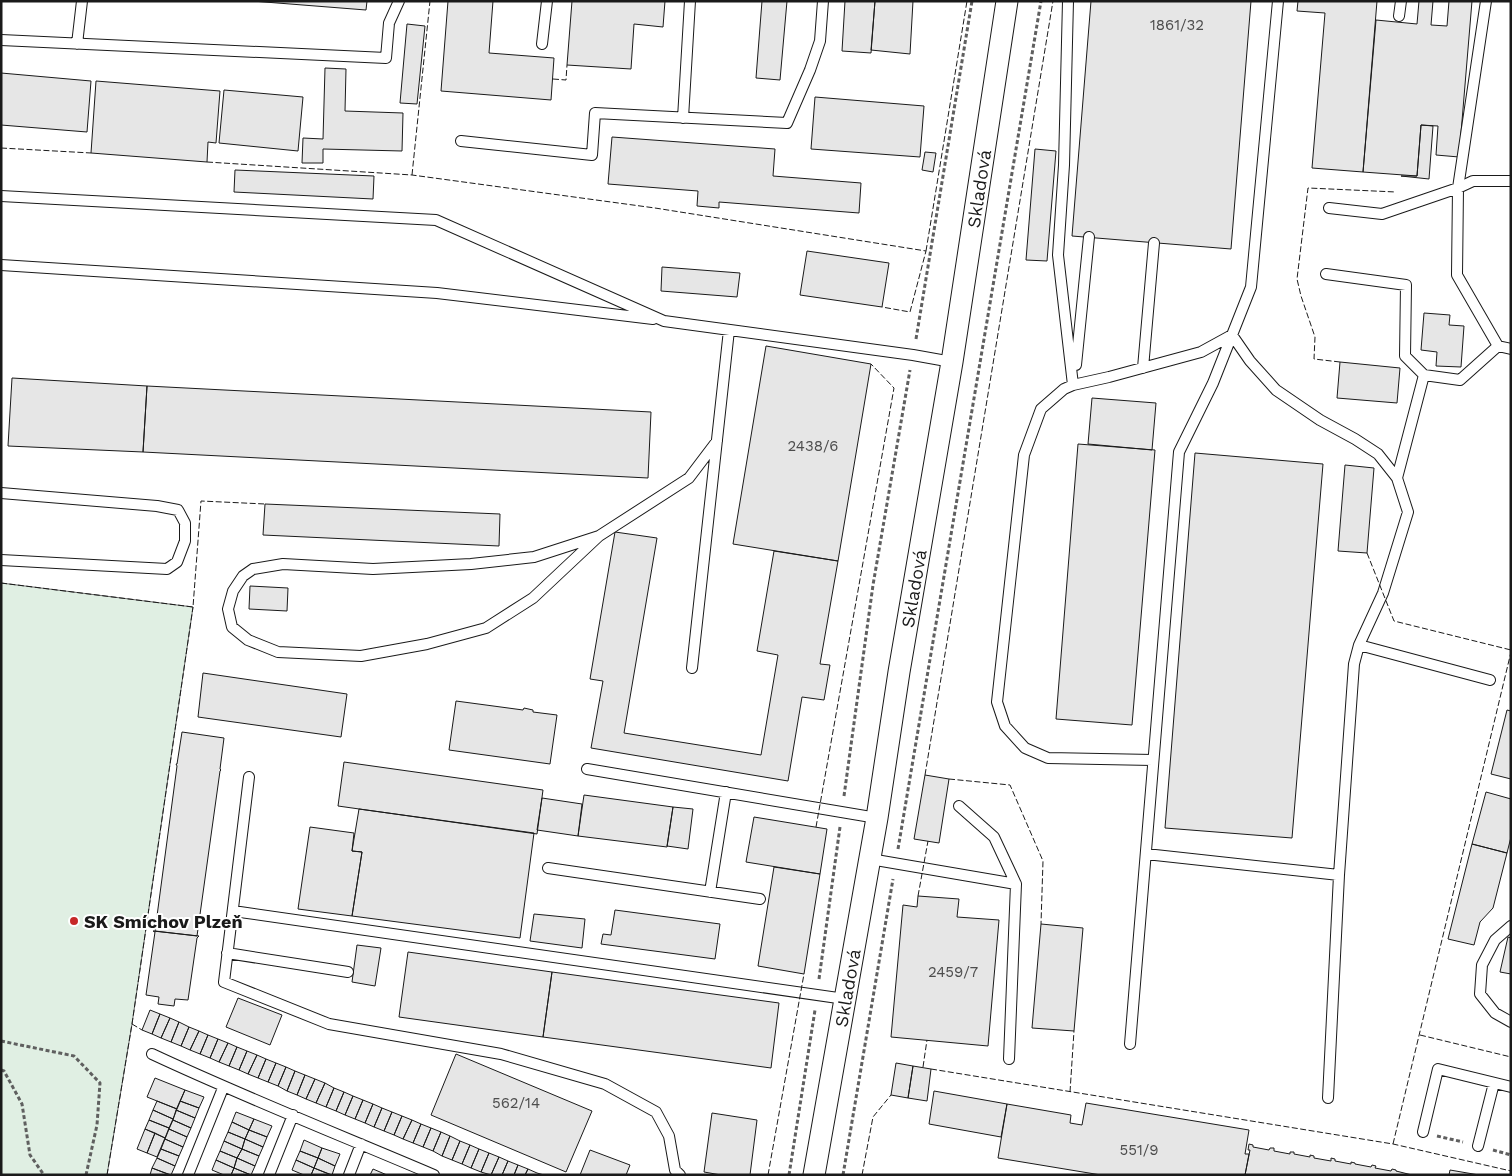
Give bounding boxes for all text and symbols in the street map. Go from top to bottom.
house number: 1861/32 [1150,16,1204,34]
street label: Skladová [962,148,995,229]
house number: 2438/6 [788,437,838,455]
street label: Skladová [896,548,930,629]
place label: SK Smíchov Plzeň [84,911,243,932]
marker: SK Smíchov Plzeň [68,915,80,927]
street label: Skladová [830,947,864,1029]
house number: 2459/7 [928,963,978,981]
house number: 562/14 [492,1094,540,1112]
house number: 551/9 [1119,1141,1159,1159]

